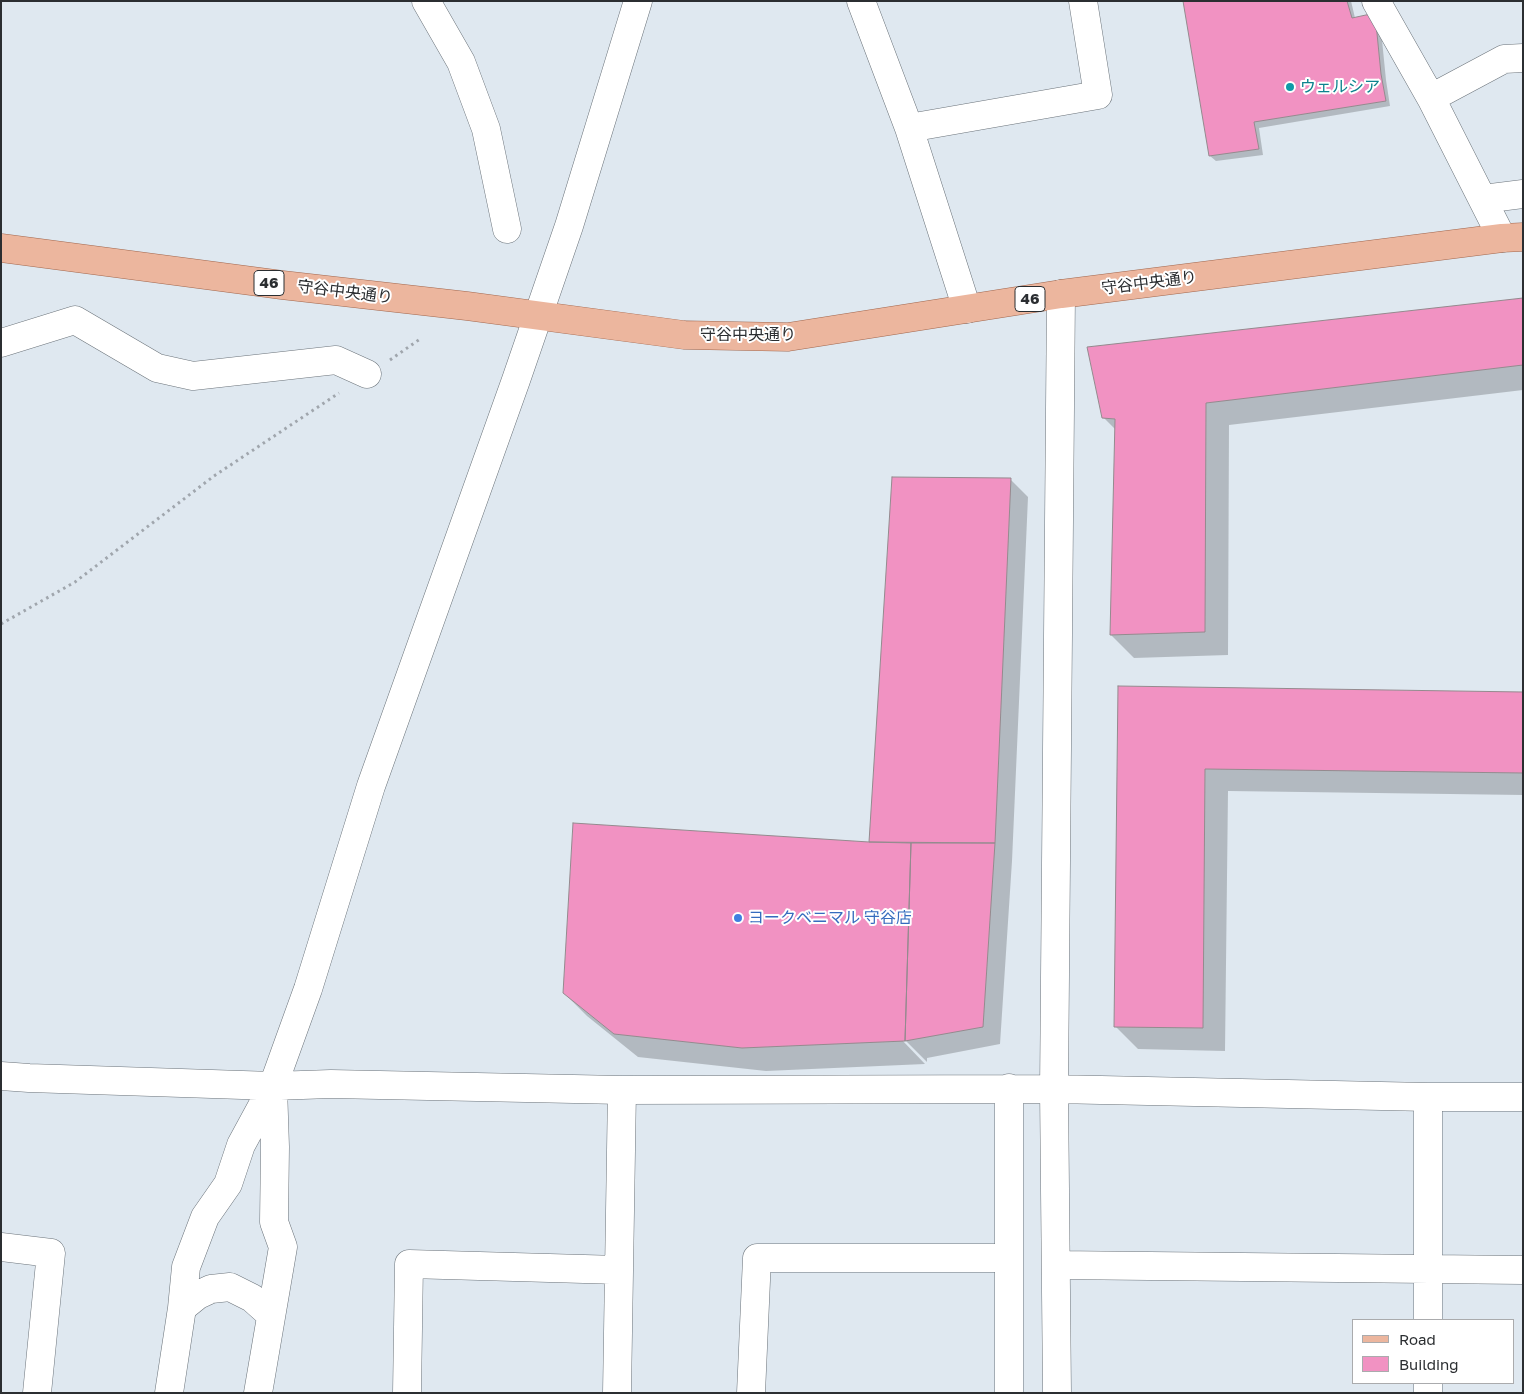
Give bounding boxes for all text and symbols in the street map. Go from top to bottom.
place label: ウェルシア [1300,77,1380,97]
marker: ウェルシア [1284,81,1296,93]
street label: 守谷中央通り [1100,268,1198,298]
road number: 46 [254,270,284,296]
street label: 守谷中央通り [296,277,394,307]
road number: 46 [1015,286,1045,312]
street label: 守谷中央通り [700,325,796,345]
place label: ヨークベニマル 守谷店 [748,908,912,928]
marker: ヨークベニマル 守谷店 [732,912,744,924]
legend [1352,1319,1514,1384]
text: Road [1399,1330,1436,1348]
text: Building [1399,1355,1459,1373]

